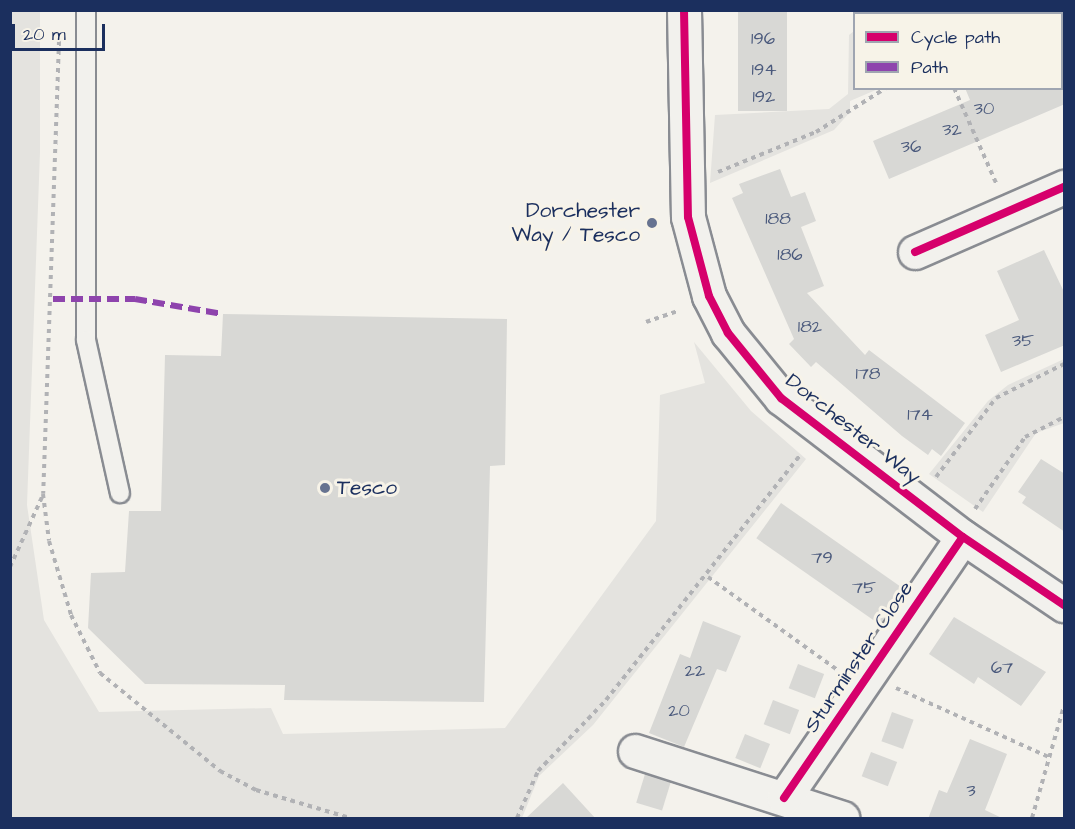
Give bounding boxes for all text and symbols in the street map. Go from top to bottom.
scale bar [15,12,108,50]
legend [853,12,1063,90]
text: 20 m [23,22,66,47]
text: Cycle path [911,25,1000,50]
house number: 196 [751,28,775,50]
text: Path [911,55,948,80]
house number: 194 [752,59,776,81]
house number: 192 [753,86,775,108]
house number: 30 [974,98,994,120]
house number: 32 [942,119,962,141]
house number: 36 [901,136,921,158]
place label: Dorchester Way / Tesco [512,198,640,248]
house number: 188 [765,208,791,230]
marker: Dorchester Way / Tesco [645,216,659,230]
house number: 186 [777,244,803,266]
house number: 182 [798,316,822,338]
house number: 35 [1012,330,1034,352]
house number: 178 [855,363,881,385]
street label: Dorchester Way [780,368,926,490]
house number: 174 [907,404,933,426]
place label: Tesco [337,475,397,501]
marker: Tesco [318,481,332,495]
house number: 79 [811,547,833,569]
street label: Sturminster Close [799,577,919,737]
house number: 75 [852,577,876,599]
house number: 67 [991,657,1013,679]
house number: 22 [685,660,705,682]
house number: 20 [668,700,690,722]
house number: 3 [966,780,976,802]

